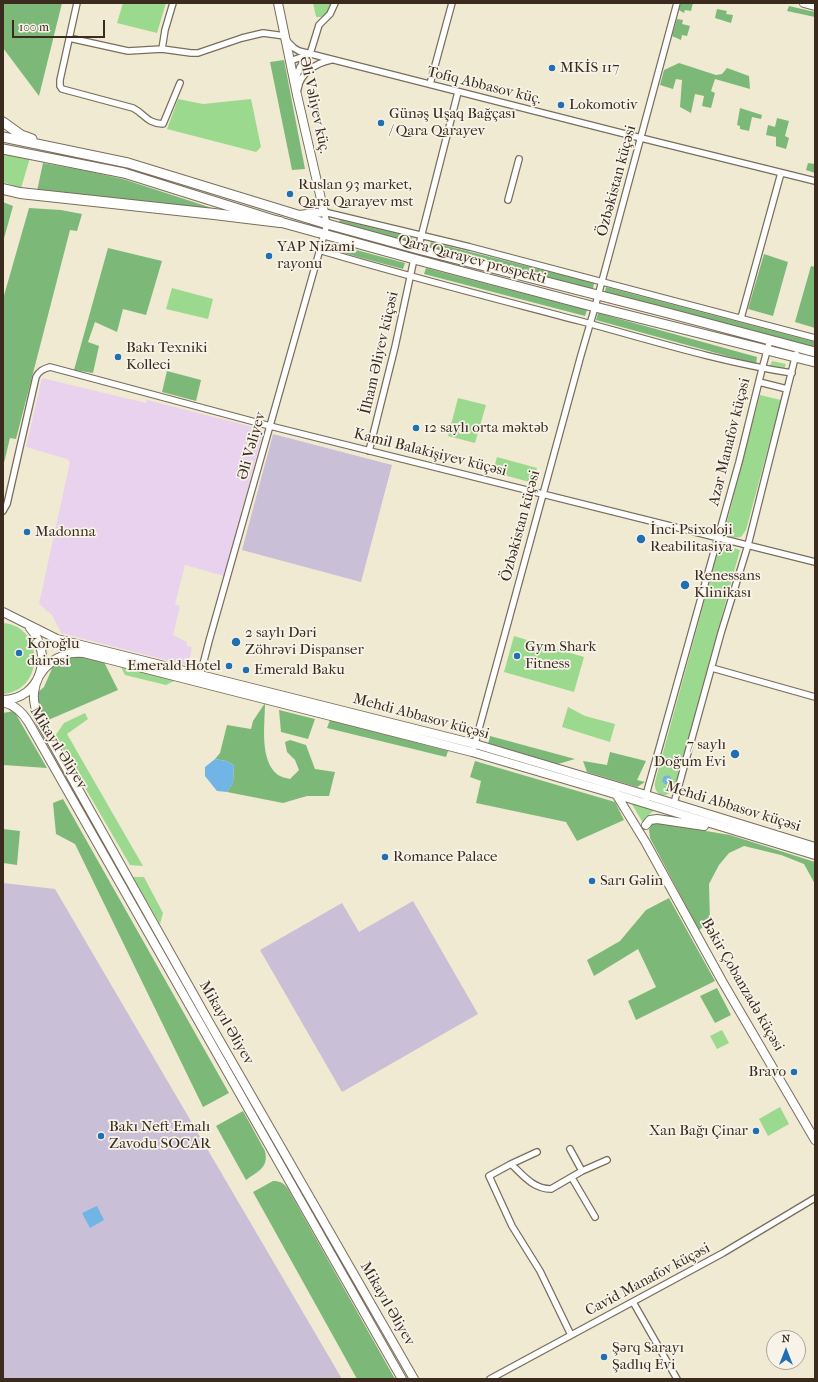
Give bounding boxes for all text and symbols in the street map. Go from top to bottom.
scale bar [14,12,107,38]
text: 100 m [19,20,49,34]
street label: Əli Vəliyev küç. [295,55,333,155]
place label: MKİS 117 [560,59,619,77]
street label: Tofiq Abbasov küç. [425,63,543,109]
marker: MKİS 117 [547,63,557,73]
place label: Lokomotiv [569,96,638,114]
marker: Lokomotiv [556,100,566,110]
place label: Günəş Uşaq Bağçası / Qara Qarayev [389,105,516,140]
marker: Günəş Uşaq Bağçası / Qara Qarayev [376,118,386,128]
street label: Özbəkistan küçəsi [594,123,640,239]
place label: Ruslan 93 market, Qara Qarayev mst [298,176,414,211]
marker: Ruslan 93 market, Qara Qarayev mst [285,189,295,199]
street label: Qara Qarayev prospekti [396,232,548,288]
place label: YAP Nizami rayonu [277,238,355,273]
marker: YAP Nizami rayonu [264,251,274,261]
street label: İlham Əliyev küçəsi [357,290,403,416]
place label: Bakı Texniki Kolleci [126,339,207,374]
marker: Bakı Texniki Kolleci [113,352,123,362]
street label: Azər Manafov küçəsi [705,376,755,508]
street label: Əli Vəliyev [234,410,270,482]
place label: 12 saylı orta məktəb [424,419,548,437]
marker: 12 saylı orta məktəb [411,423,421,433]
street label: Kamil Balakişiyev küçəsi [352,425,508,481]
street label: Özbəkistan küçəsi [498,468,544,584]
place label: İnci Psixoloji Reabilitasiya [650,521,733,556]
place label: Madonna [35,523,96,541]
marker: Madonna [22,527,32,537]
marker: İnci Psixoloji Reabilitasiya [635,533,647,545]
place label: Renessans Klinikası [694,567,760,602]
marker: Renessans Klinikası [679,579,691,591]
place label: 2 saylı Dəri Zöhrəvi Dispanser [245,624,364,659]
place label: Koroğlu dairəsi [27,635,80,670]
marker: 2 saylı Dəri Zöhrəvi Dispanser [230,636,242,648]
place label: Gym Shark Fitness [525,638,596,673]
marker: Koroğlu dairəsi [14,648,24,658]
marker: Gym Shark Fitness [512,651,522,661]
place label: Emerald Hotel [127,657,221,675]
marker: Emerald Hotel [224,661,234,671]
place label: Emerald Baku [254,661,345,679]
marker: Emerald Baku [241,665,251,675]
street label: Mehdi Abbasov küçəsi [351,690,491,744]
street label: Mikayıl Əliyev [25,703,91,793]
place label: 7 saylı Doğum Evi [654,736,726,771]
marker: 7 saylı Doğum Evi [729,748,741,760]
street label: Mehdi Abbasov küçəsi [663,778,803,836]
place label: Romance Palace [393,848,497,866]
marker: Romance Palace [380,852,390,862]
place label: Sarı Gəlin [600,872,663,890]
marker: Sarı Gəlin [587,876,597,886]
street label: Bəkir Çobanzadə küçəsi [697,915,787,1055]
street label: Mikayıl Əliyev [195,978,257,1068]
place label: Bravo [748,1063,786,1081]
marker: Bravo [789,1067,799,1077]
place label: Bakı Neft Emalı Zavodu SOCAR [109,1118,211,1153]
place label: Xan Bağı Çinar [649,1122,748,1140]
marker: Xan Bağı Çinar [751,1126,761,1136]
marker: Bakı Neft Emalı Zavodu SOCAR [96,1131,106,1141]
street label: Cavid Manafov küçəsi [583,1240,713,1320]
street label: Mikayıl Əliyev [356,1259,418,1349]
north arrow [766,1330,806,1370]
text: N [782,1332,790,1345]
place label: Şərq Sarayı Şadlıq Evi [612,1339,684,1374]
marker: Şərq Sarayı Şadlıq Evi [599,1352,609,1362]

